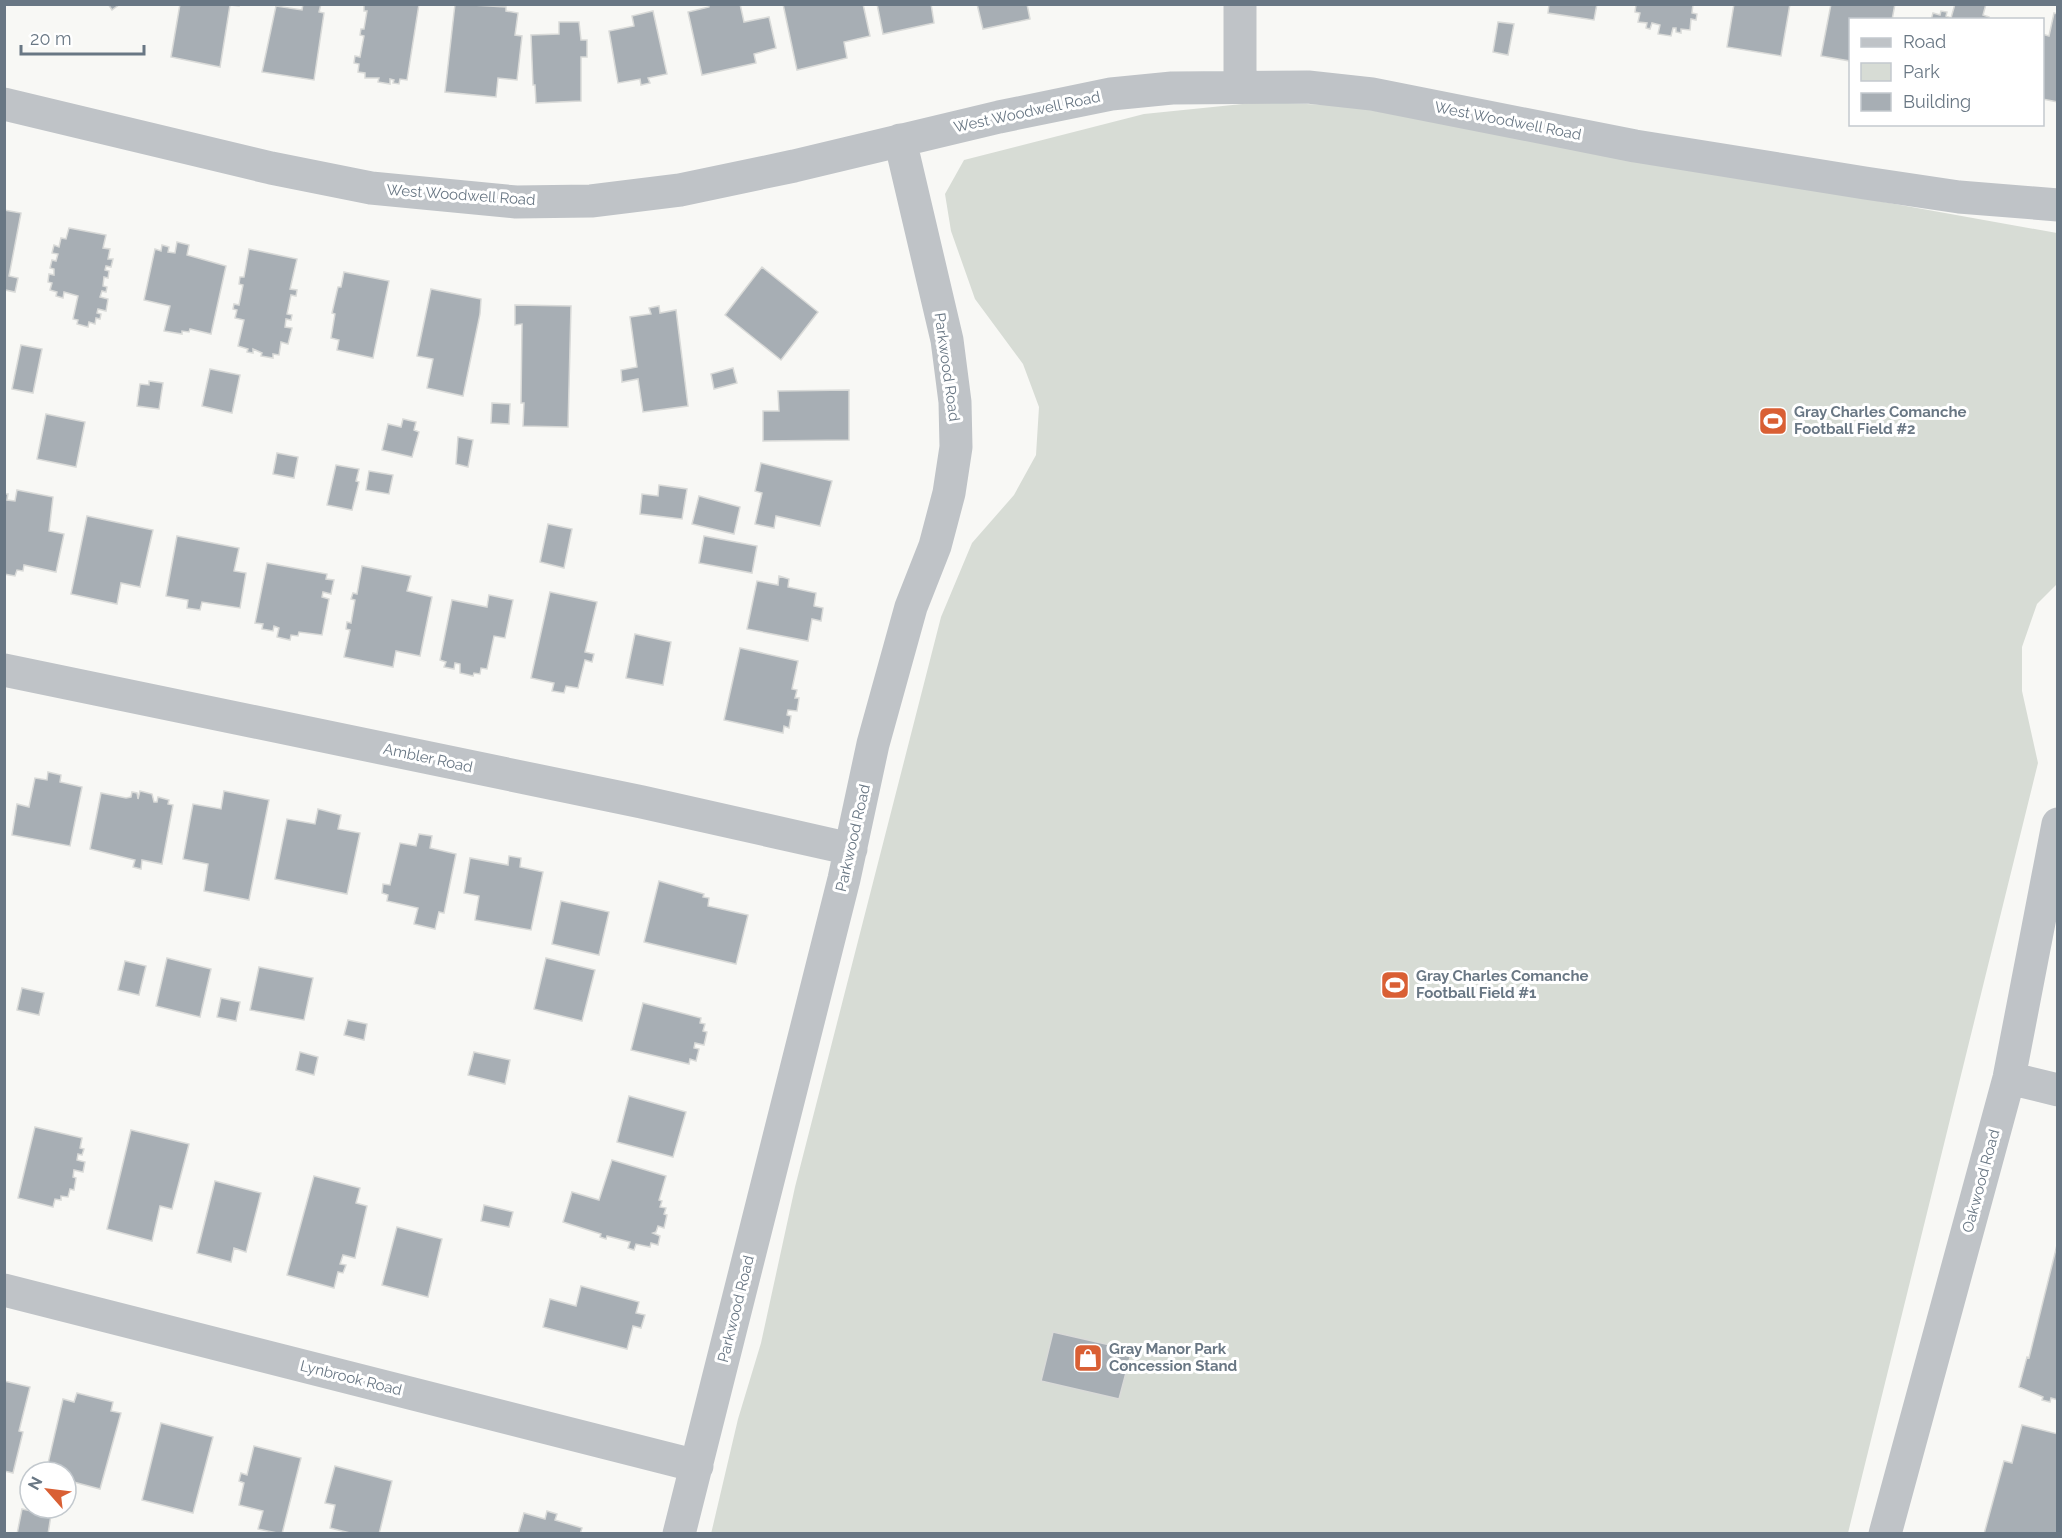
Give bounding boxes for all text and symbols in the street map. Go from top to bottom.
scale bar [21,18,144,56]
legend [1849,18,2044,126]
text: 20 m [30,28,72,49]
text: Road [1903,31,1946,52]
text: Park [1903,61,1940,82]
street label: West Woodwell Road [952,88,1102,136]
text: Building [1903,91,1971,112]
street label: West Woodwell Road [1433,98,1583,144]
street label: West Woodwell Road [386,181,536,209]
street label: Parkwood Road [930,312,964,422]
place label: Gray Charles Comanche Football Field #2 [1794,403,1966,438]
sports icon: Gray Charles Comanche Football Field #2 [1757,405,1789,437]
street label: Ambler Road [382,740,474,776]
street label: Parkwood Road [832,783,874,893]
place label: Gray Charles Comanche Football Field #1 [1416,967,1588,1002]
sports icon: Gray Charles Comanche Football Field #1 [1379,969,1411,1001]
street label: Oakwood Road [1959,1127,2003,1235]
street label: Parkwood Road [714,1254,758,1364]
place label: Gray Manor Park Concession Stand [1109,1340,1238,1375]
shop icon: Gray Manor Park Concession Stand [1072,1342,1104,1374]
street label: Lynbrook Road [298,1357,404,1399]
north arrow [18,1460,78,1520]
text: N [24,1473,46,1493]

